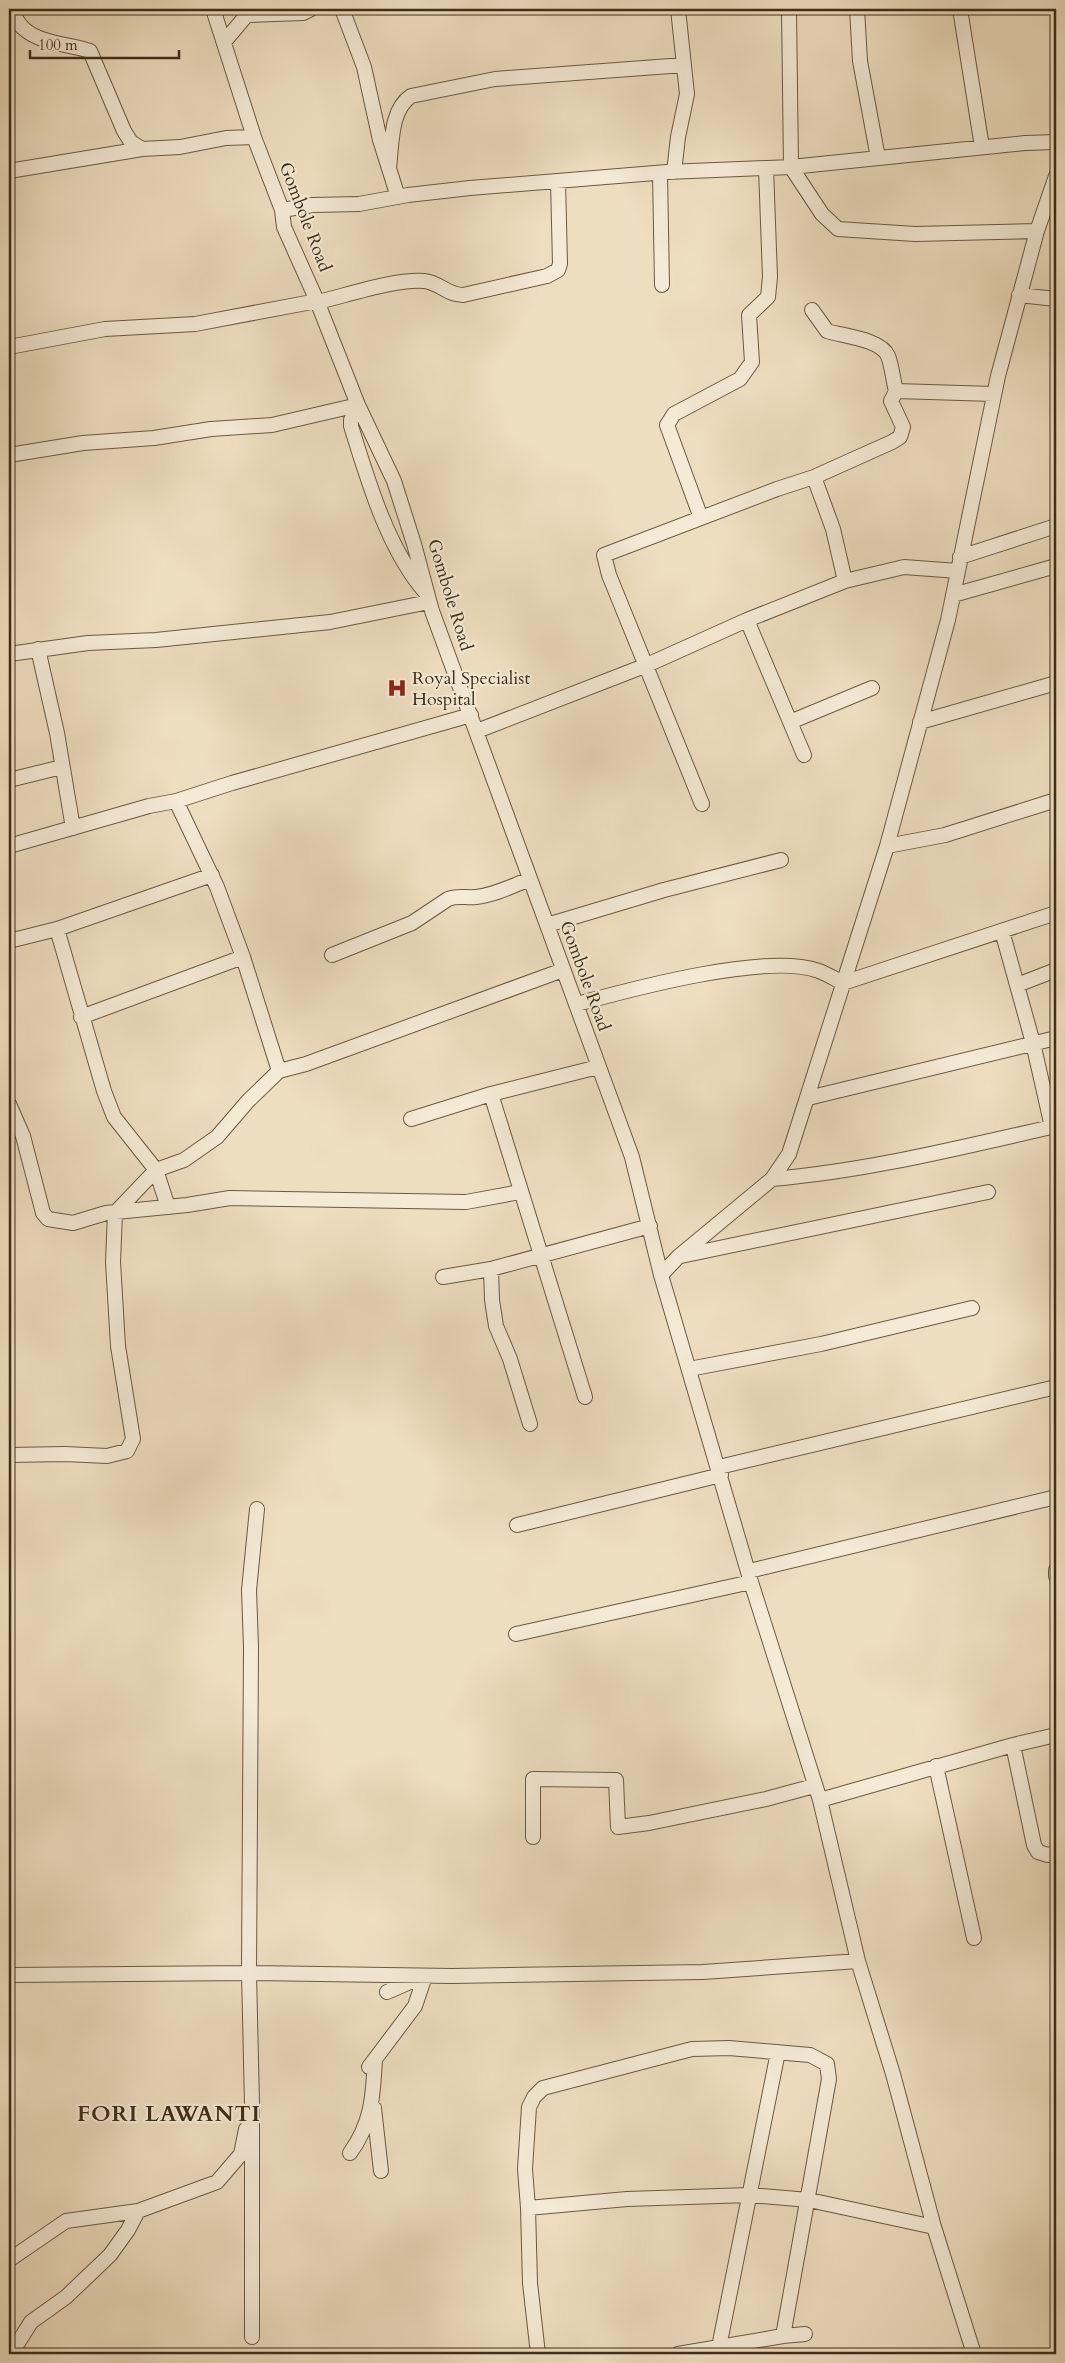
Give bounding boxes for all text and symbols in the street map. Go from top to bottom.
scale bar [30,28,179,60]
text: 100 m [38,35,78,55]
street label: Gombole Road [273,158,338,276]
street label: Gombole Road [421,536,479,654]
place label: Royal Specialist Hospital [412,666,530,712]
hospital icon: Royal Specialist Hospital [386,677,408,699]
street label: Gombole Road [553,917,617,1035]
district label: FORI LAWANTI [77,2099,261,2129]

